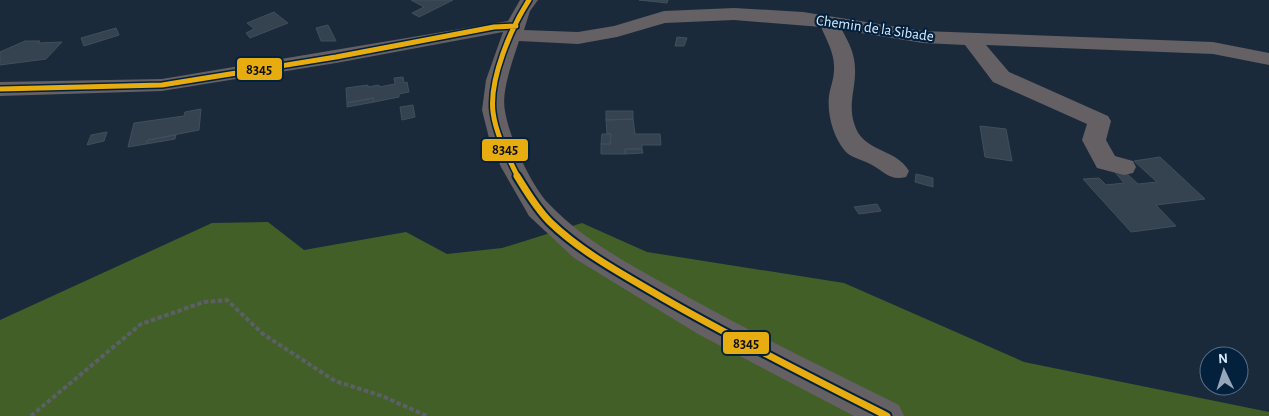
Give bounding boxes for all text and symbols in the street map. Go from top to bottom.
street label: Chemin de la Sibade [815,13,935,44]
line badge: 8345 [236,57,283,81]
text: 8345 [246,63,272,77]
line badge: 8345 [481,138,529,162]
text: 8345 [492,143,518,157]
line badge: 8345 [722,331,770,355]
text: 8345 [733,337,759,351]
north arrow [1199,346,1249,396]
text: N [1218,352,1229,366]

